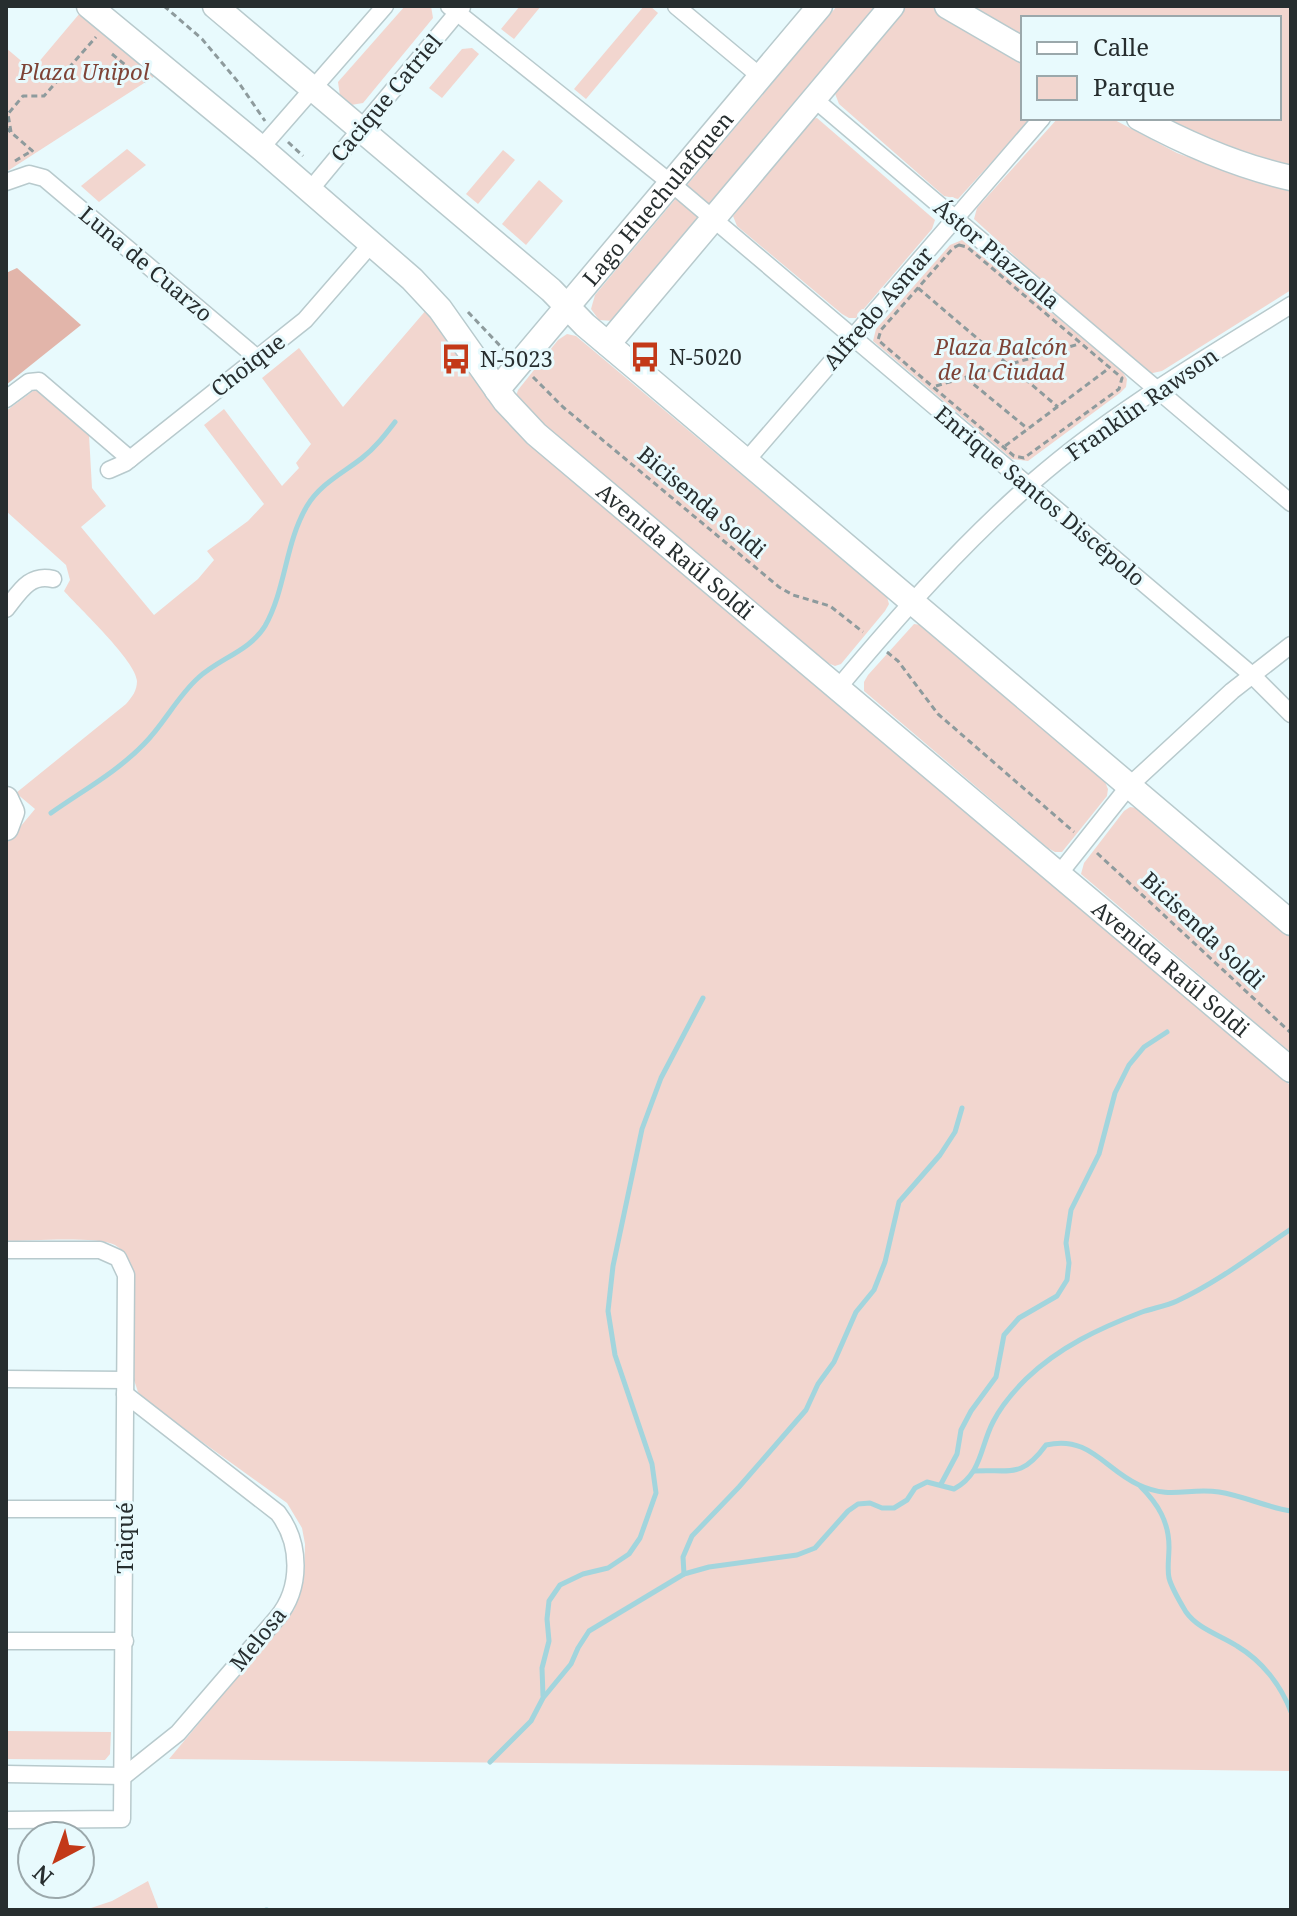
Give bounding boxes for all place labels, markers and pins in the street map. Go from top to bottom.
bus stop icon: N-5020 [628,340,662,374]
place label: N-5020 [669,341,742,371]
bus stop icon: N-5023 [439,342,473,376]
place label: N-5023 [480,343,553,373]

